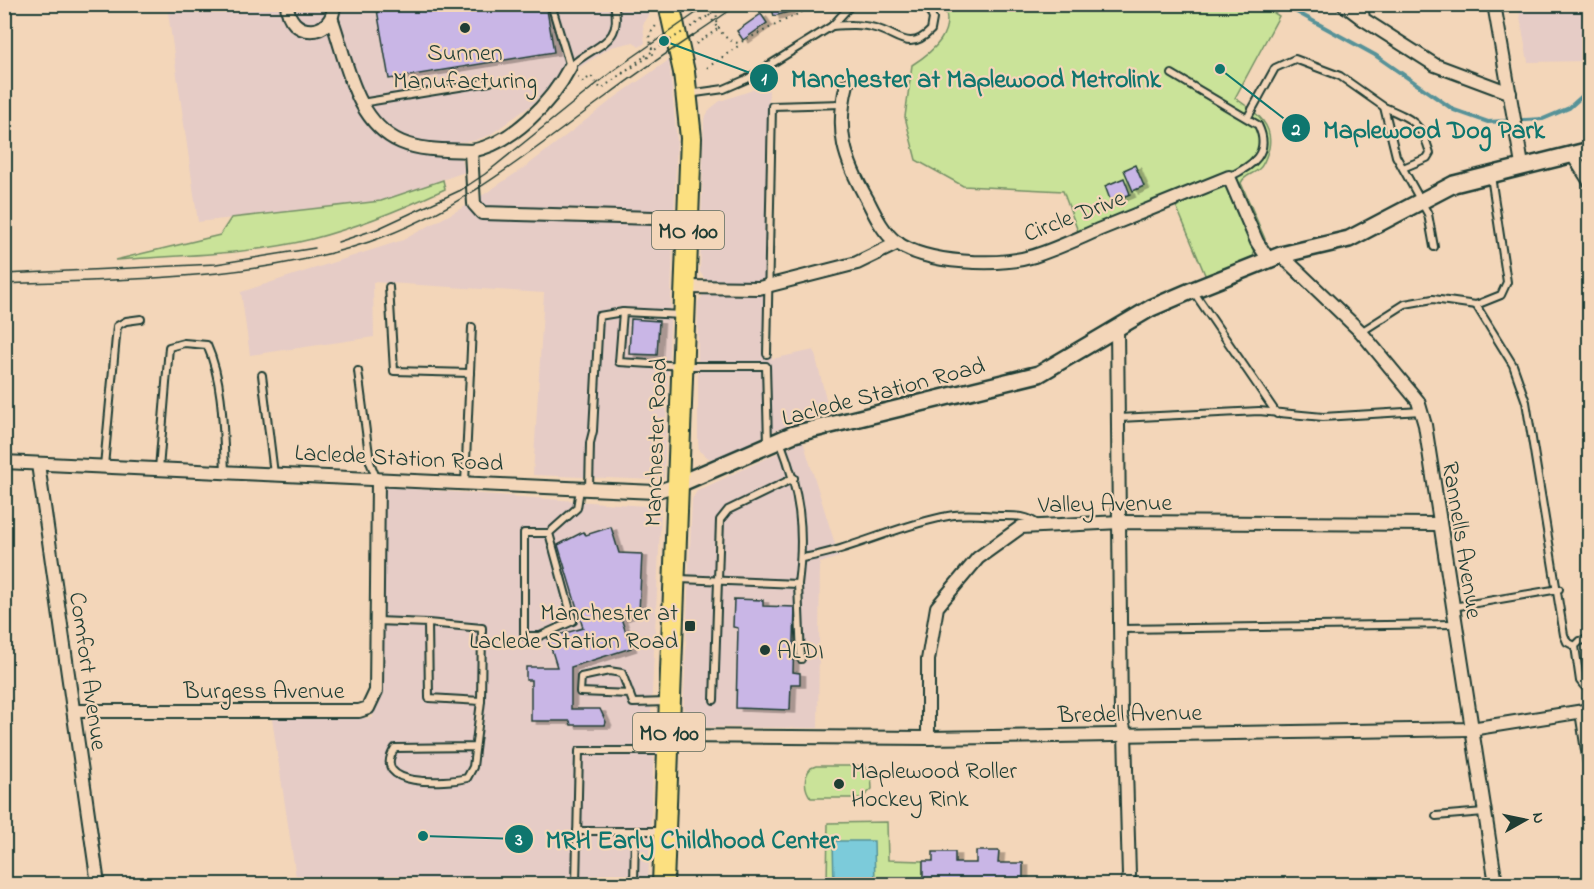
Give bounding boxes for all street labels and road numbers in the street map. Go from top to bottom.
street label: Circle Drive [1019,182,1131,253]
road number: MO 100 [652,211,724,249]
street label: Laclede Station Road [778,349,990,437]
street label: Manchester Road [637,357,678,527]
street label: Laclede Station Road [294,437,505,482]
street label: Rannells Avenue [1431,459,1490,622]
street label: Valley Avenue [1037,487,1173,525]
street label: Comfort Avenue [58,590,115,753]
street label: Burgess Avenue [183,675,345,710]
street label: Bredell Avenue [1057,697,1203,734]
road number: MO 100 [633,713,705,751]

